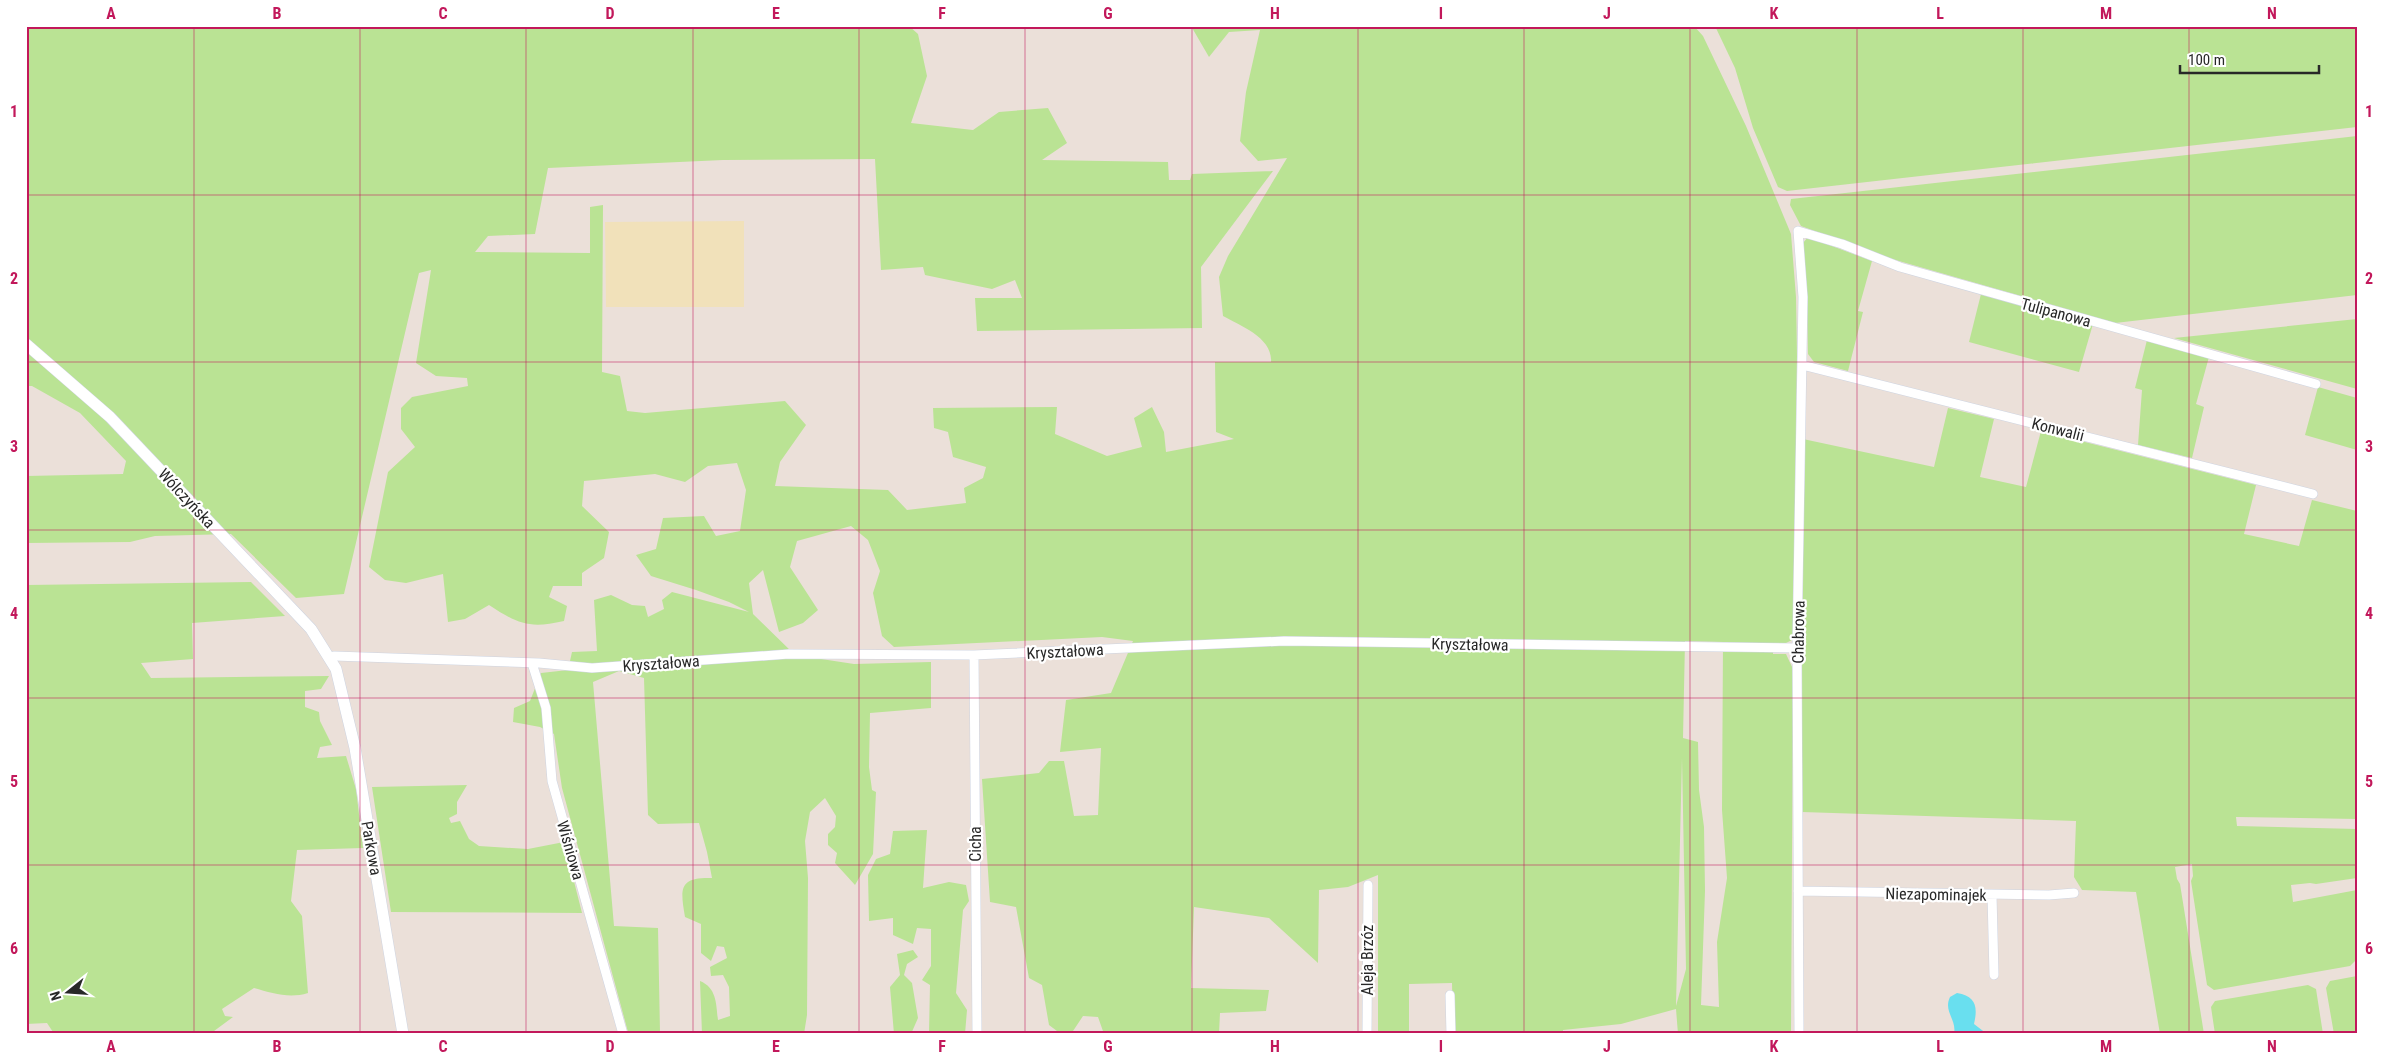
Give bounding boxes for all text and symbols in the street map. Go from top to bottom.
text: A [106,4,116,23]
text: B [273,4,282,23]
text: C [438,4,448,23]
text: D [605,4,615,23]
text: E [772,4,780,23]
text: F [938,4,946,23]
text: G [1103,4,1113,23]
text: H [1270,4,1280,23]
text: I [1439,4,1443,23]
text: J [1603,4,1611,23]
text: K [1770,4,1779,23]
text: L [1936,4,1944,23]
text: M [2100,4,2112,23]
text: N [2267,4,2277,23]
scale bar [2180,42,2319,74]
text: 100 m [2188,51,2225,69]
text: 1 [10,102,18,121]
text: 1 [2365,102,2373,121]
text: 2 [10,269,18,288]
text: 2 [2365,269,2373,288]
street label: Tulipanowa [2019,294,2093,331]
street label: Konwalii [2030,414,2086,445]
text: 3 [10,437,18,456]
text: 3 [2365,437,2373,456]
street label: Wólczyńska [154,465,219,532]
street label: Chabrowa [1788,600,1809,664]
text: 4 [10,604,18,623]
text: 4 [2365,604,2373,623]
street label: Kryształowa [1431,634,1509,655]
street label: Kryształowa [1026,640,1104,663]
street label: Kryształowa [622,651,700,676]
text: 5 [10,772,18,791]
text: 5 [2365,772,2373,791]
street label: Wiśniowa [553,818,588,882]
street label: Parkowa [357,820,386,877]
street label: Cicha [966,826,985,862]
street label: Niezapominajek [1885,884,1988,905]
street label: Aleja Brzóz [1358,925,1377,995]
text: 6 [10,939,18,958]
text: 6 [2365,939,2373,958]
north arrow [42,968,92,1018]
text: N [47,989,64,1002]
text: A [106,1037,116,1056]
text: B [273,1037,282,1056]
text: C [438,1037,448,1056]
text: D [605,1037,615,1056]
text: E [772,1037,780,1056]
text: F [938,1037,946,1056]
text: G [1103,1037,1113,1056]
text: H [1270,1037,1280,1056]
text: I [1439,1037,1443,1056]
text: J [1603,1037,1611,1056]
text: K [1770,1037,1779,1056]
text: L [1936,1037,1944,1056]
text: M [2100,1037,2112,1056]
text: N [2267,1037,2277,1056]

